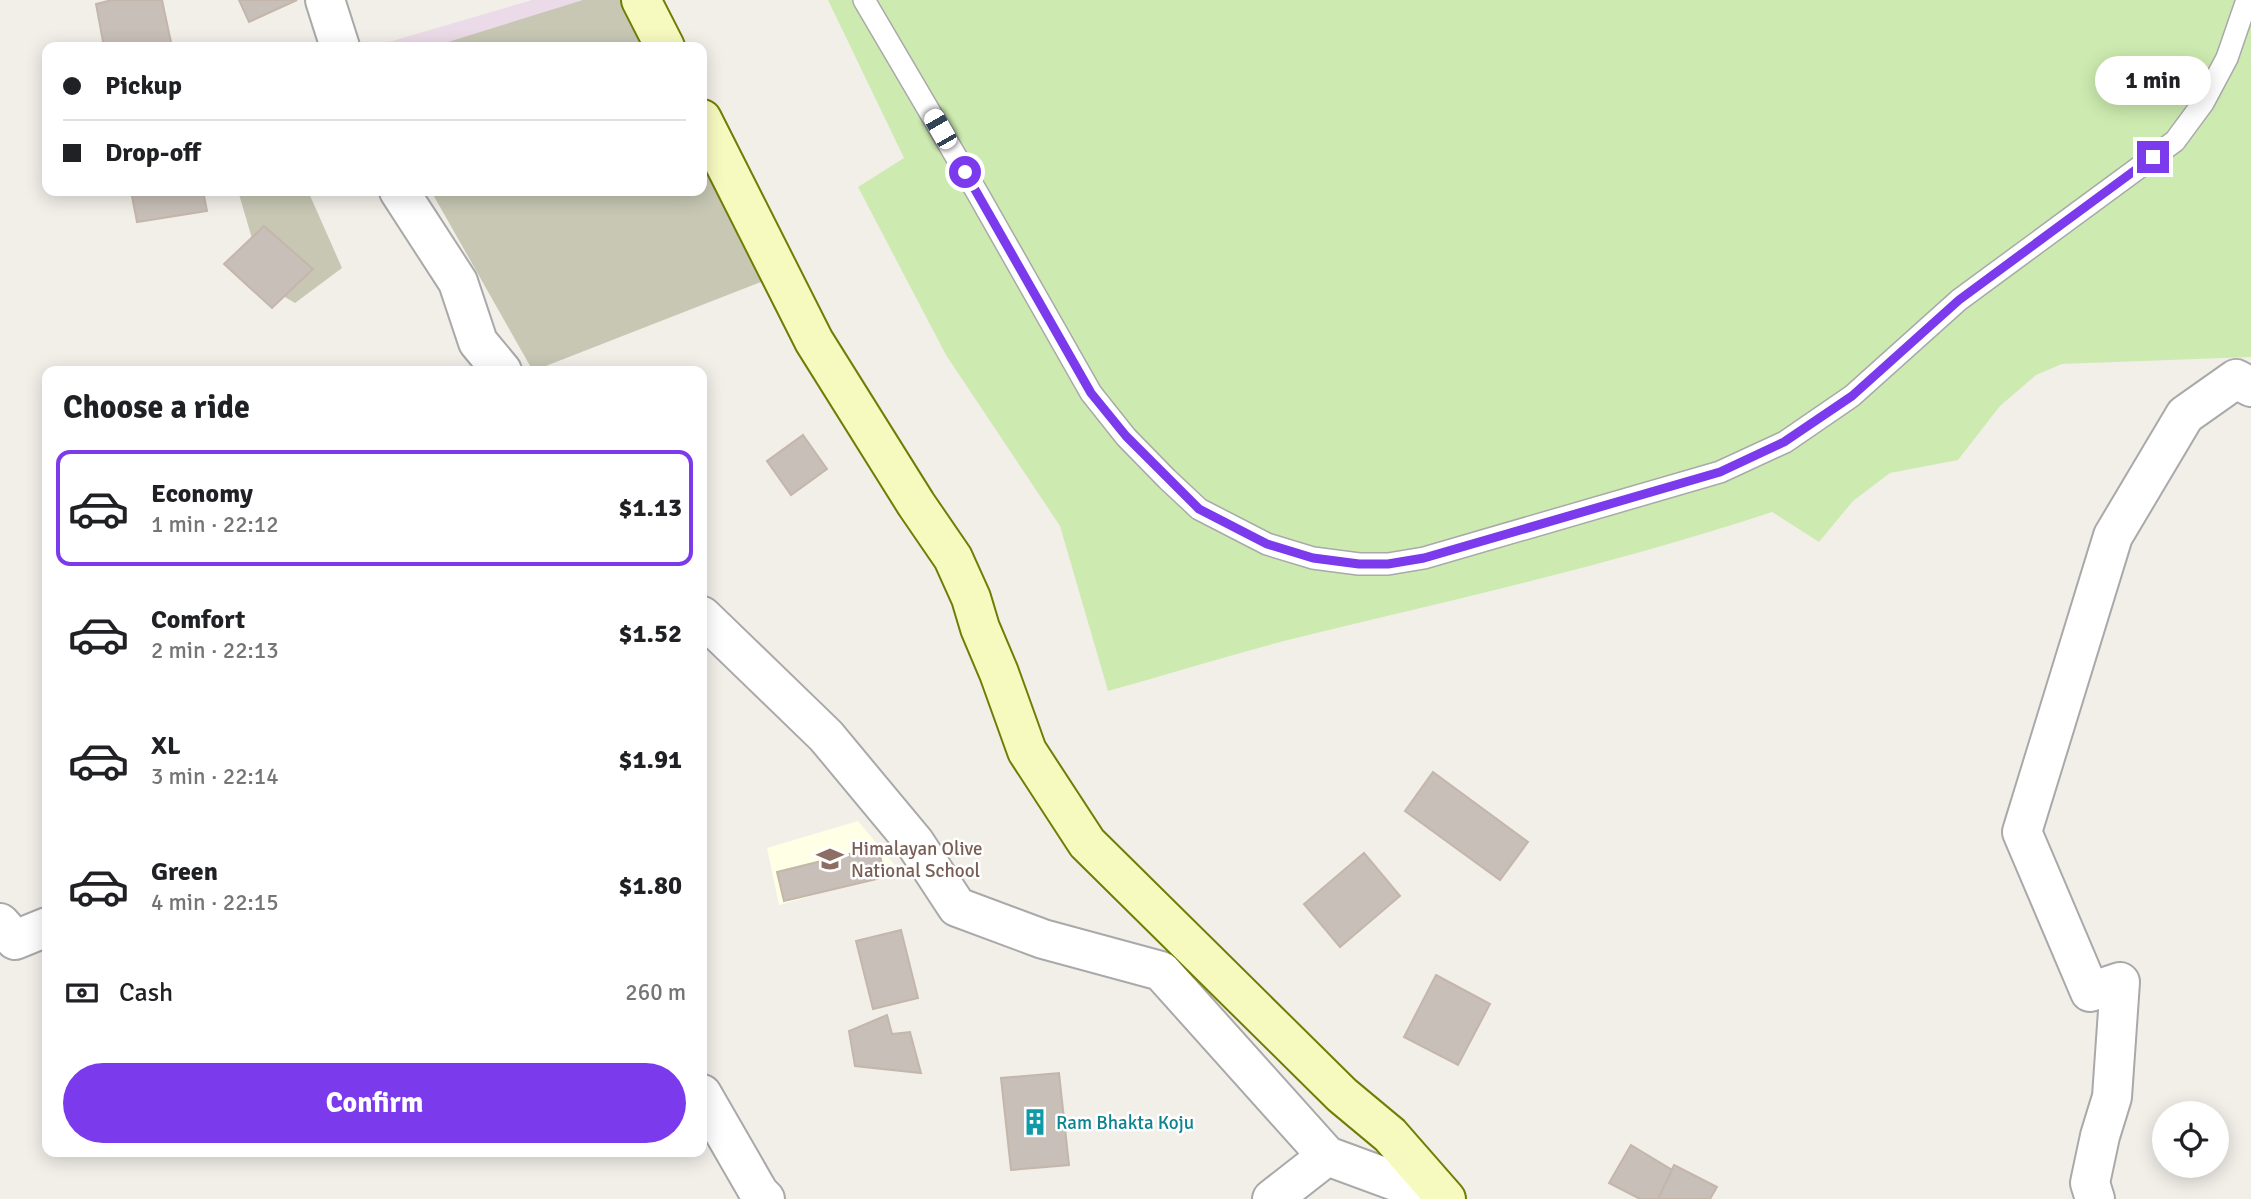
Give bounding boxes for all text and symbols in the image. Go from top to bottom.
callout: 1 min [2095,55,2211,104]
text: 1 min [2125,66,2181,95]
text: Pickup [105,70,182,102]
car [921,106,960,152]
text: Drop-off [105,137,201,169]
route end [2137,141,2169,173]
route start [949,156,981,188]
text: Choose a ride [63,388,250,427]
icon: car [67,477,130,540]
text: Economy [151,478,253,510]
text: $1.13 [618,492,682,524]
text: 1 min · 22:12 [151,510,279,539]
icon: car [67,603,130,666]
text: Comfort [151,604,245,636]
text: $1.52 [618,618,682,650]
text: 2 min · 22:13 [151,636,279,665]
icon: car [67,729,130,792]
text: XL [151,730,181,762]
text: $1.91 [618,744,682,776]
text: 3 min · 22:14 [151,762,279,791]
place label: Himalayan Olive National School [851,837,982,883]
school or university icon: Himalayan Olive National School [815,844,845,874]
icon: car [67,855,130,918]
text: Green [151,856,218,888]
text: $1.80 [618,870,682,902]
text: 4 min · 22:15 [151,888,279,917]
icon: cash [63,974,101,1012]
text: Cash [119,977,173,1009]
text: 260 m [625,978,686,1007]
button: Confirm [63,1063,686,1143]
map controls [2152,1101,2229,1178]
button: locate [2152,1101,2229,1178]
building icon: Ram Bhakta Koju [1020,1107,1050,1137]
place label: Ram Bhakta Koju [1056,1111,1194,1135]

